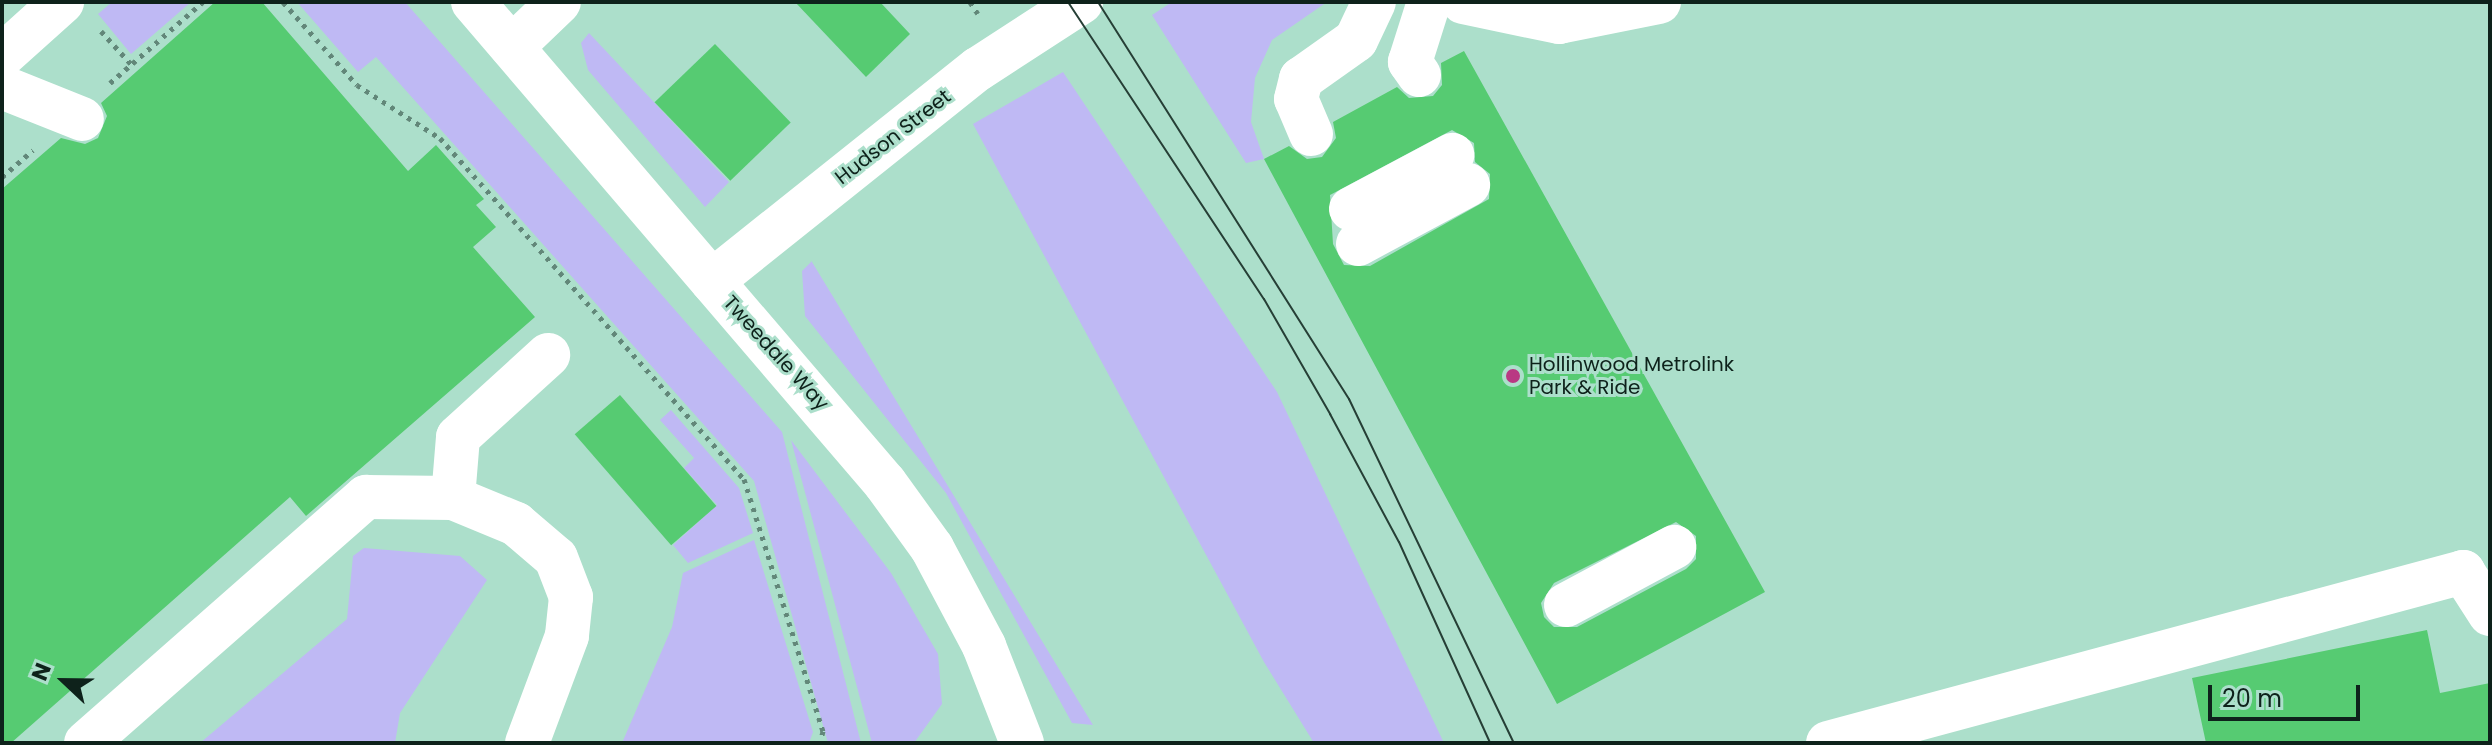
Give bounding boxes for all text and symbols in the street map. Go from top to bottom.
street label: Hudson Street [830,84,956,190]
street label: Tweedale Way [718,291,834,415]
place label: Hollinwood Metrolink Park & Ride [1529,352,1734,399]
marker: Hollinwood Metrolink Park & Ride [1504,367,1522,385]
north arrow [24,641,104,721]
text: N [24,658,59,685]
scale bar [2212,669,2364,719]
text: 20 m [2222,682,2282,715]

